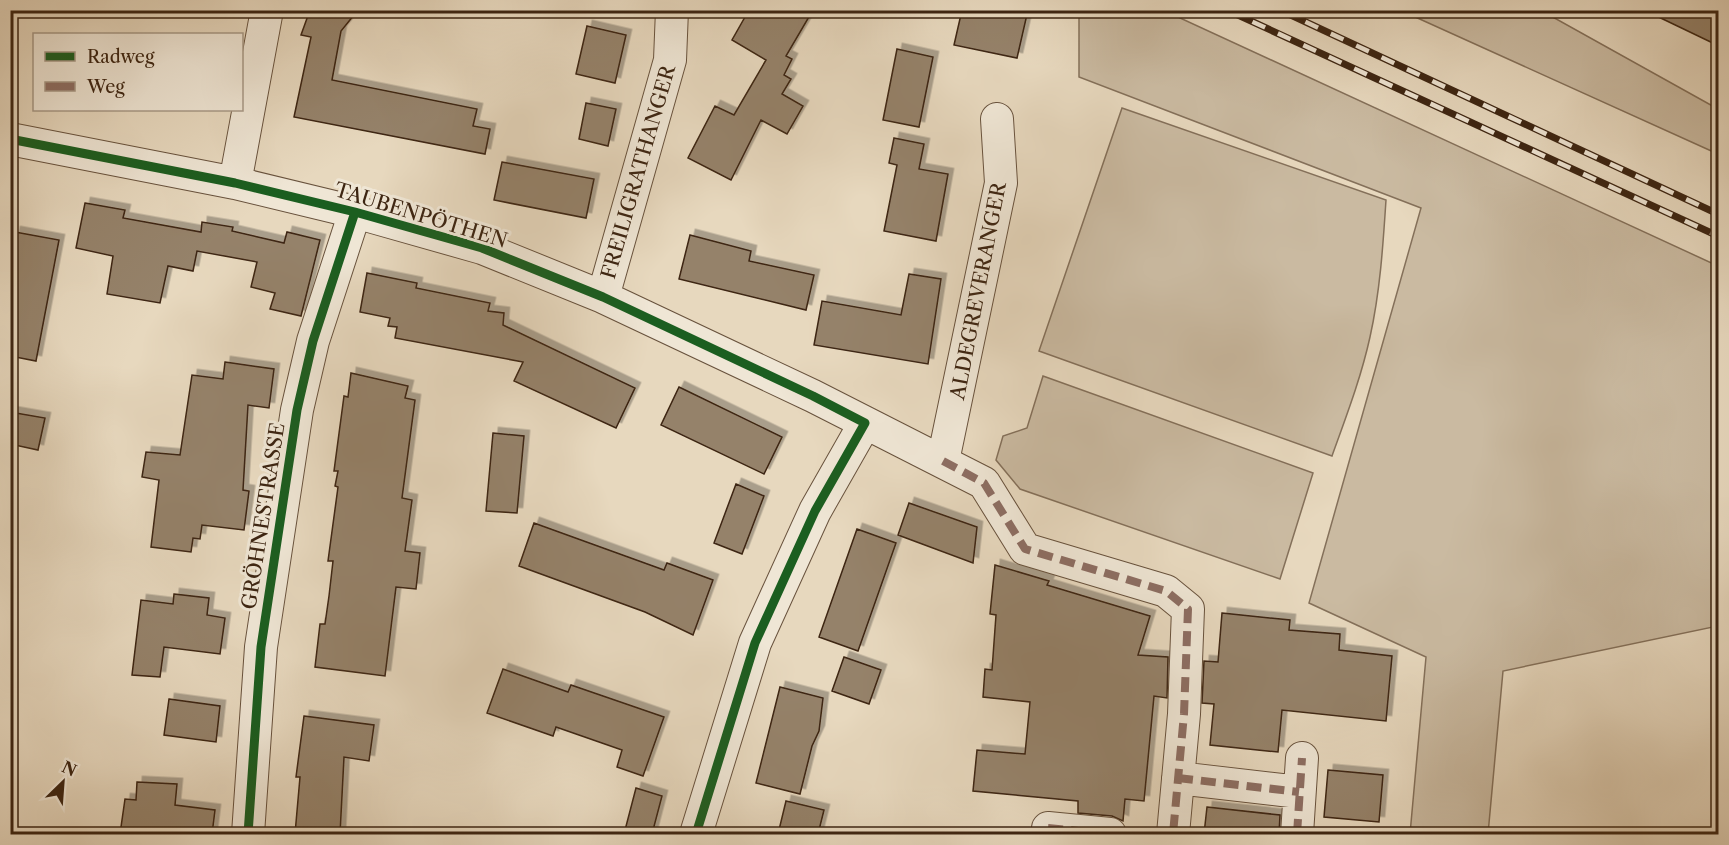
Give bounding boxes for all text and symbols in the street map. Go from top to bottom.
legend [33,33,243,111]
text: Radweg [87,46,155,68]
street label: FREILIGRATHANGER [596,61,680,282]
text: Weg [86,76,125,98]
street label: TAUBENPÖTHEN [332,176,511,253]
street label: ALDEGREVERANGER [945,179,1011,403]
street label: GRÖHNESTRASSE [235,421,290,611]
north arrow [33,752,93,812]
text: N [59,756,80,780]

